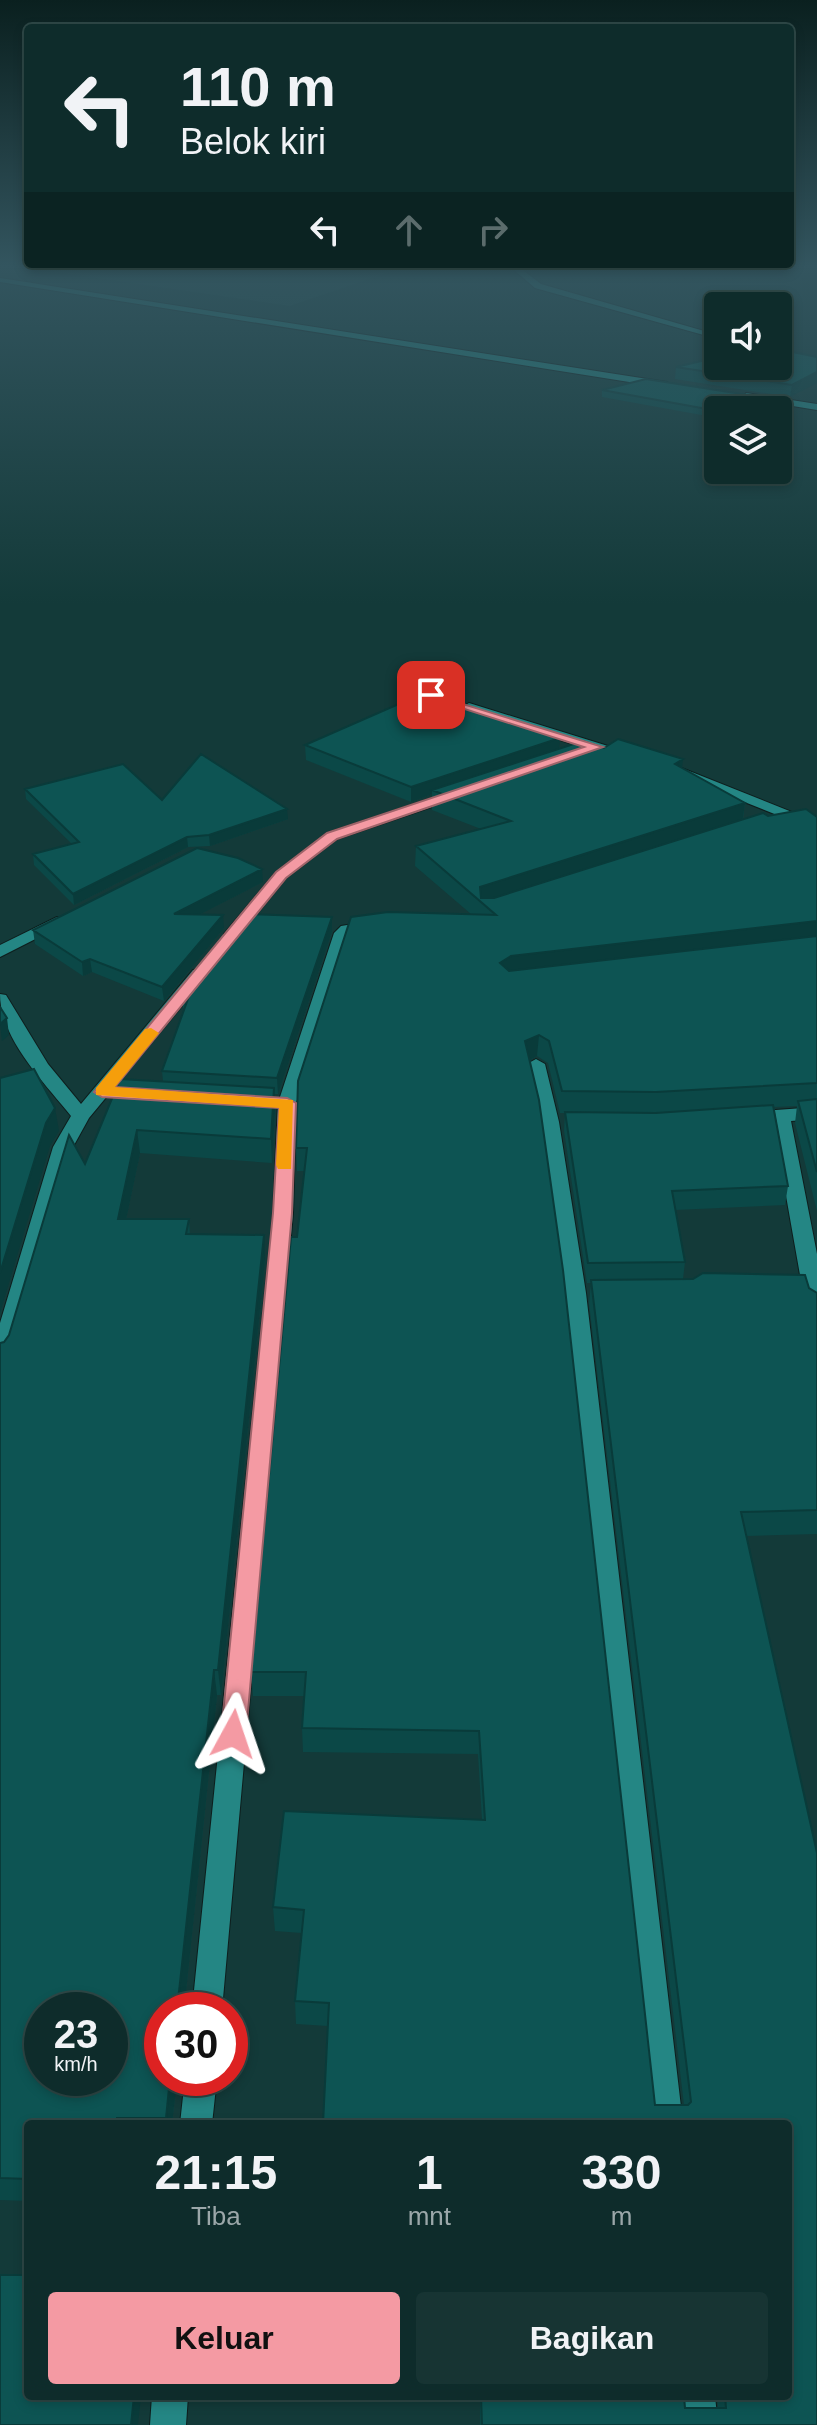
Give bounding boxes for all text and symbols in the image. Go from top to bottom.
text: 110 m [180,55,336,118]
icon: left [48,56,152,160]
text: Belok kiri [180,121,326,162]
icon: left [303,208,347,252]
icon: ahead [387,208,431,252]
icon: right [471,208,515,252]
map controls [704,292,792,484]
button: sound [704,292,792,380]
button: layers [704,396,792,484]
pin [397,661,465,729]
icon: arrive [409,673,453,717]
position arrow [191,1692,275,1776]
speed limit sign: 30 [144,1992,248,2096]
text: 23 [54,2012,98,2056]
text: km/h [54,2053,98,2075]
text: 21:15 [154,2146,277,2199]
text: 1 [416,2146,443,2199]
text: 330 [581,2146,662,2199]
text: Tiba [191,2201,241,2231]
text: mnt [408,2201,451,2231]
text: m [611,2201,632,2231]
button: Keluar [48,2292,400,2384]
button: Bagikan [416,2292,768,2384]

